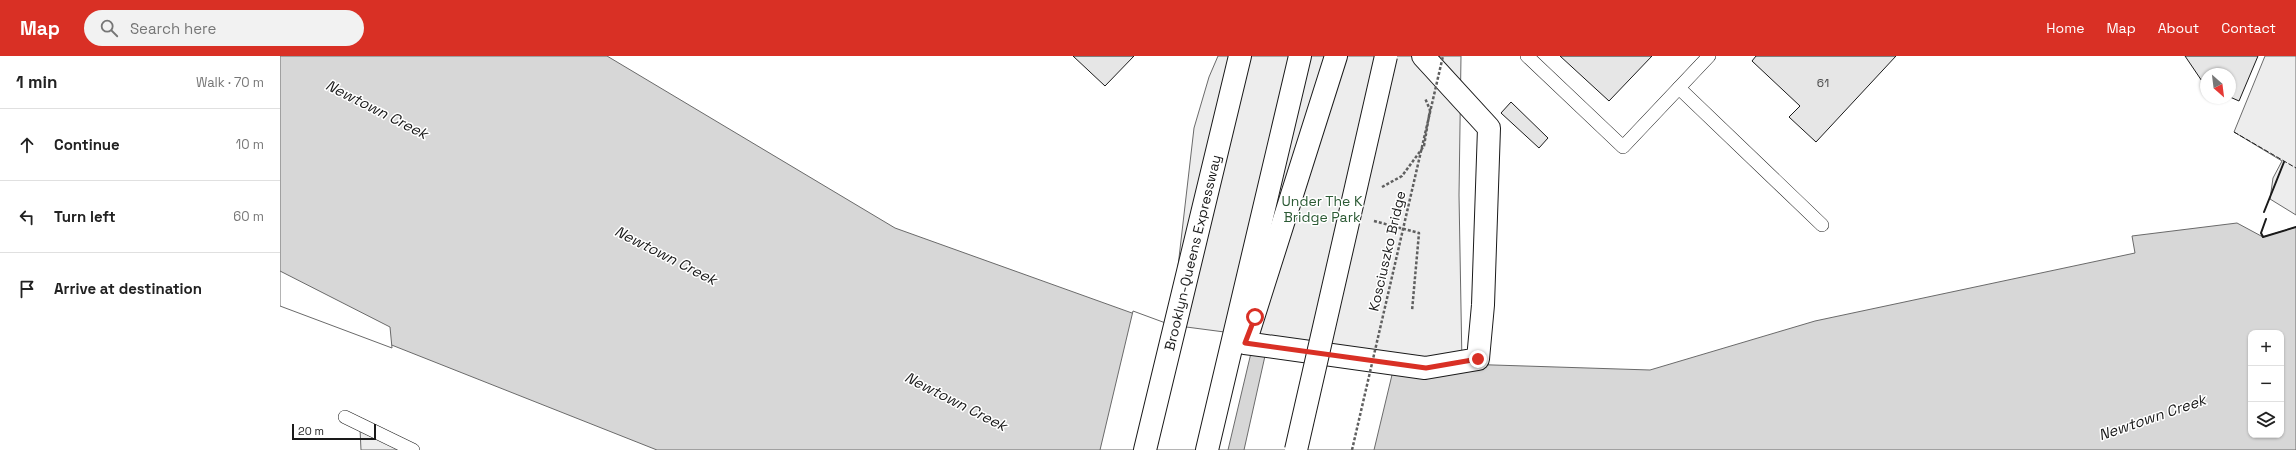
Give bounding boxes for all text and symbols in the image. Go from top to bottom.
search box [84,10,364,46]
text: Map [20,16,60,41]
icon: search [98,17,120,39]
text: Search here [130,19,216,38]
text: Home [2046,19,2084,37]
text: Map [2106,19,2136,37]
text: About [2158,19,2199,37]
text: Contact [2221,19,2276,37]
north arrow [2200,68,2236,104]
text: 1 min [16,71,58,93]
text: Walk · 70 m [196,74,264,91]
water label: Newtown Creek [323,75,433,144]
house number: 61 [1817,75,1829,91]
icon: ahead [16,134,38,156]
text: Continue [54,135,120,154]
text: 10 m [236,136,264,153]
street label: Brooklyn-Queens Expressway [1160,153,1225,352]
street label: Kosciuszko Bridge [1364,189,1410,313]
park label: Under The K Bridge Park [1282,192,1363,226]
icon: left [16,206,38,228]
text: Turn left [54,207,116,226]
text: 60 m [233,208,264,225]
water label: Newtown Creek [612,221,722,290]
icon: arrive [16,278,38,300]
text: Arrive at destination [54,279,202,298]
route start [1246,308,1264,326]
map controls [2248,330,2284,438]
button: + [2248,330,2284,366]
route end [1469,350,1487,368]
button: − [2248,366,2284,402]
water label: Newtown Creek [902,367,1012,436]
water label: Newtown Creek [2096,389,2210,444]
button: layers [2248,402,2284,438]
scale bar [292,422,376,441]
text: 20 m [298,424,324,438]

